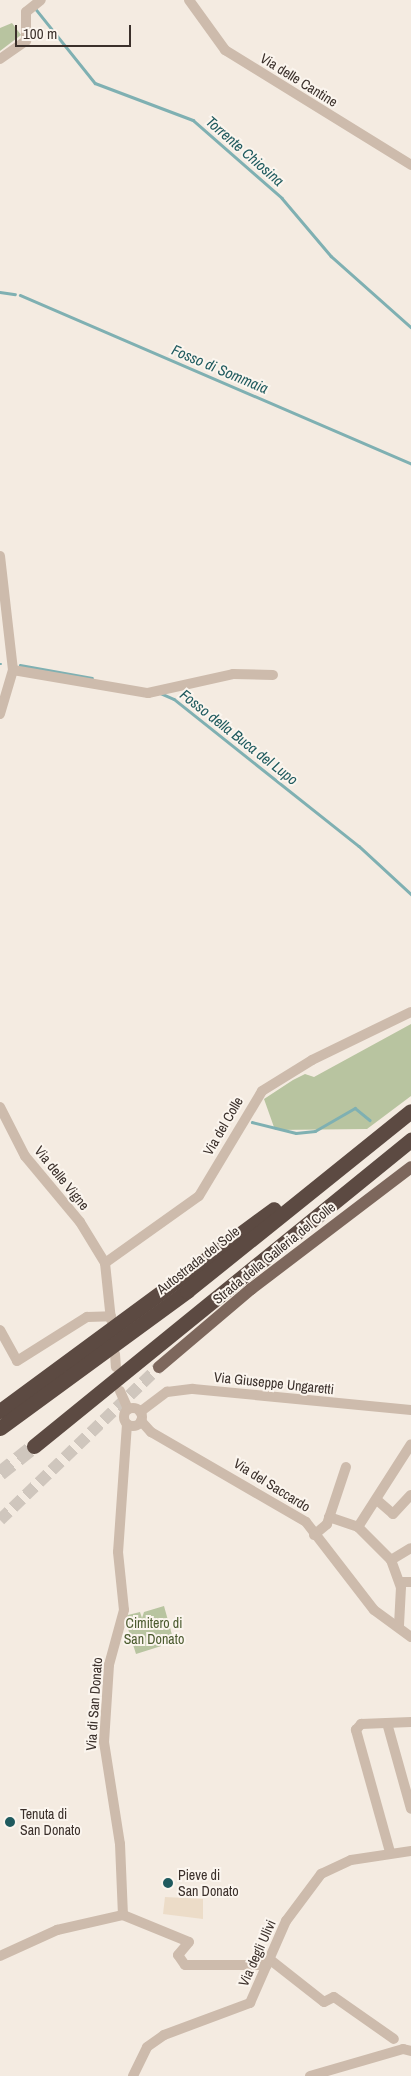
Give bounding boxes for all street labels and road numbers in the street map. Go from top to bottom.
street label: Via delle Cantine [257,50,341,110]
street label: Via del Colle [200,1094,246,1158]
street label: Via delle Vigne [31,1143,93,1213]
street label: Strada della Galleria del Colle [209,1198,339,1308]
street label: Autostrada del Sole [153,1223,243,1297]
street label: Via Giuseppe Ungaretti [213,1368,335,1398]
street label: Via del Saccardo [231,1455,313,1515]
street label: Via di San Donato [82,1657,106,1751]
street label: Via degli Ulivi [235,1917,279,1989]

